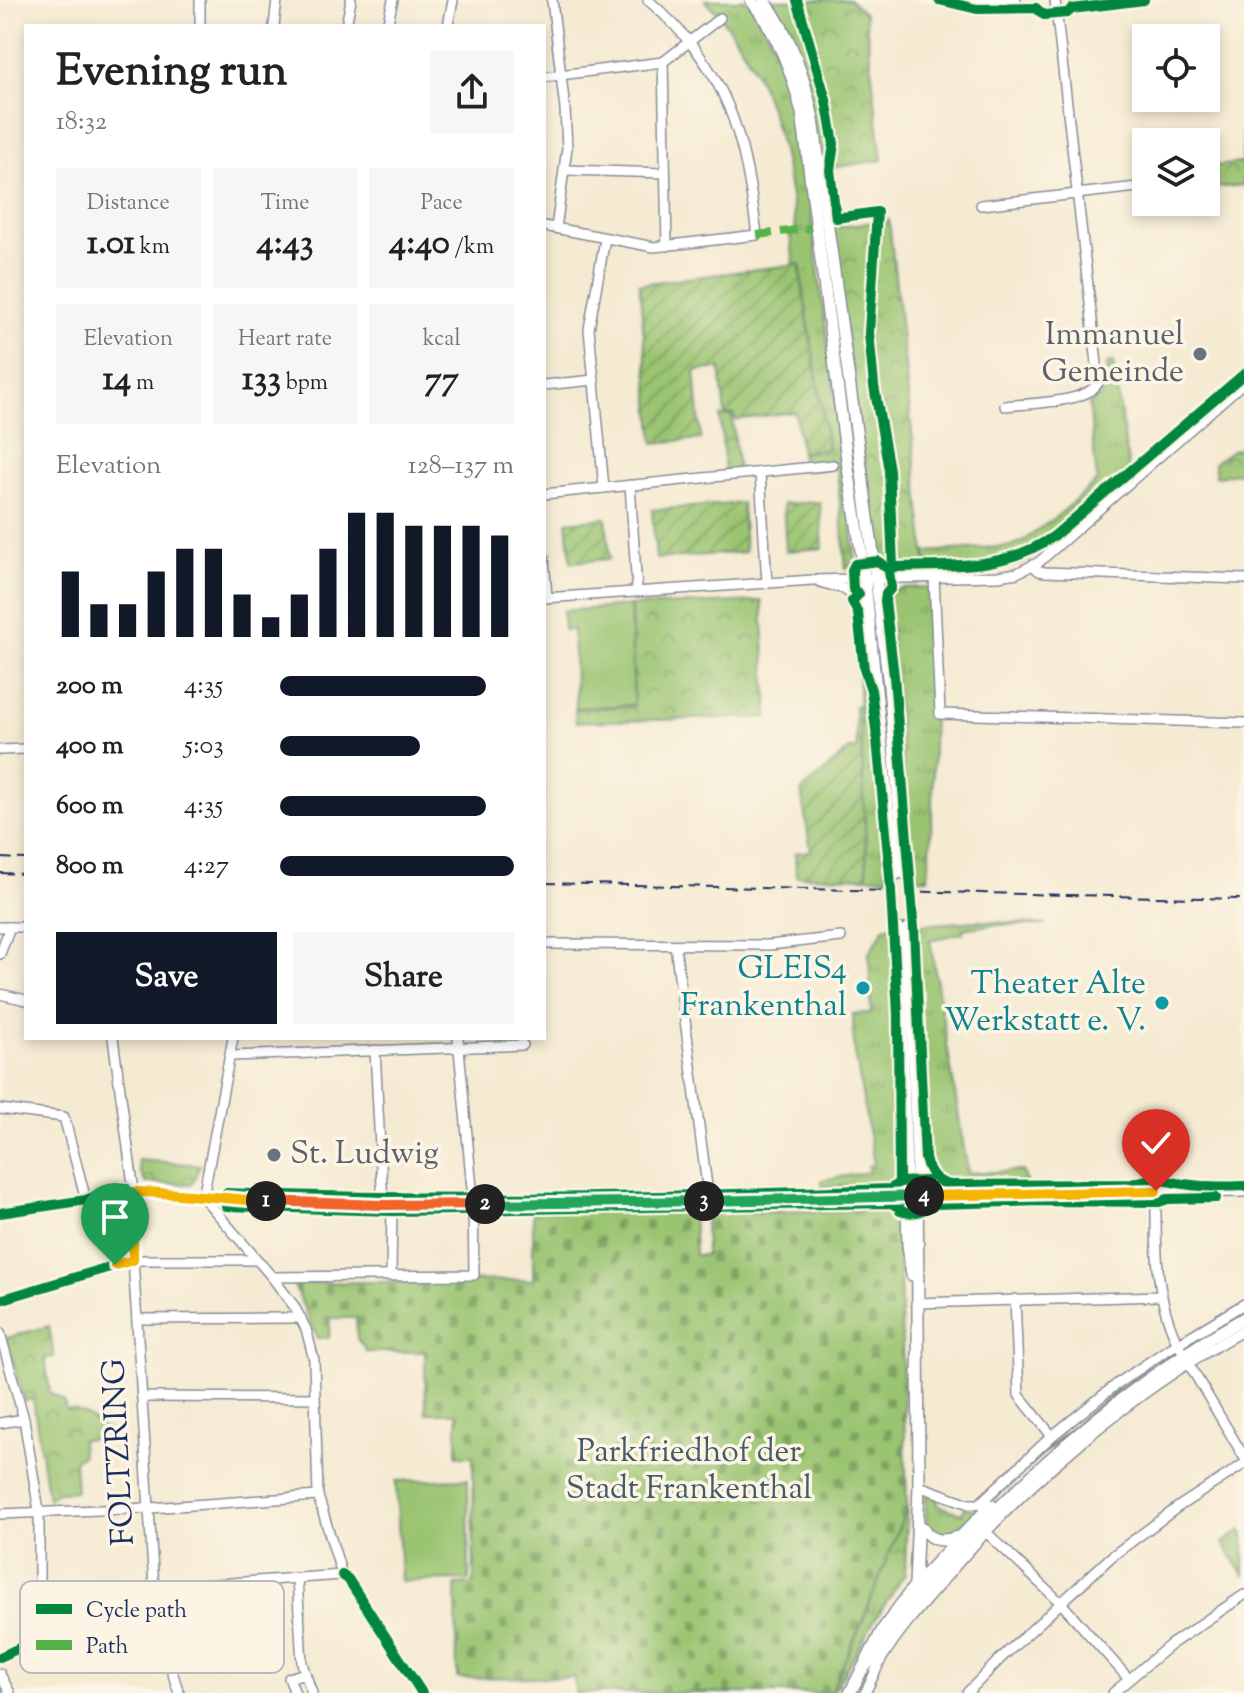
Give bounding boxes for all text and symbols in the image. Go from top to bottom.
map controls [1132,24,1220,216]
button: locate [1132,24,1220,112]
text: Evening run [56,42,288,105]
button: share [430,50,514,134]
text: 18:32 [56,104,107,141]
button: layers [1132,128,1220,216]
text: Distance [87,188,170,220]
text: Time [261,188,309,220]
text: Pace [421,188,463,220]
text: 1.01 [87,220,135,269]
text: 4:43 [257,220,313,269]
text: 4:40 [389,220,450,269]
text: km [135,232,170,264]
text: /km [450,232,494,264]
place label: Immanuel Gemeinde [1042,313,1184,396]
text: Elevation [84,324,173,356]
text: Heart rate [238,324,332,356]
text: kcal [423,324,461,356]
marker: Immanuel Gemeinde [1191,345,1209,363]
text: 14 [103,356,131,405]
text: 133 [242,356,281,405]
text: 77 [425,356,459,405]
text: m [131,368,154,400]
text: bpm [281,368,328,400]
text: Elevation [56,448,161,485]
text: 128–137 m [408,448,514,485]
text: 200 m [56,668,123,705]
text: 4:35 [184,668,223,705]
text: 400 m [56,728,123,765]
text: 5:03 [184,728,224,765]
text: 600 m [56,788,123,825]
text: 4:35 [184,788,223,825]
text: 800 m [56,848,124,885]
text: 4:27 [184,848,229,885]
button: Save [56,932,277,1024]
button: Share [293,932,514,1024]
place label: GLEIS4 Frankenthal [680,947,847,1030]
place label: Theater Alte Werkstatt e. V. [944,962,1146,1045]
marker: GLEIS4 Frankenthal [854,979,872,997]
marker: Theater Alte Werkstatt e. V. [1153,994,1171,1012]
pin [1122,1109,1190,1191]
icon: check [1134,1121,1178,1165]
place label: St. Ludwig [290,1132,439,1178]
marker: St. Ludwig [265,1146,283,1164]
pin: 4 [904,1176,944,1216]
text: 4 [918,1180,930,1212]
pin: 1 [246,1181,286,1221]
pin: 3 [684,1181,724,1221]
pin [81,1183,149,1265]
pin: 2 [465,1184,505,1224]
text: 1 [262,1185,270,1217]
text: 3 [700,1185,708,1217]
text: 2 [480,1188,490,1220]
icon: arrive [93,1195,137,1239]
street label: FOLTZRING [92,1357,148,1547]
park label: Parkfriedhof der Stadt Frankenthal [566,1430,812,1513]
legend [20,1581,284,1673]
text: Cycle path [86,1596,187,1628]
text: Path [86,1632,129,1664]

